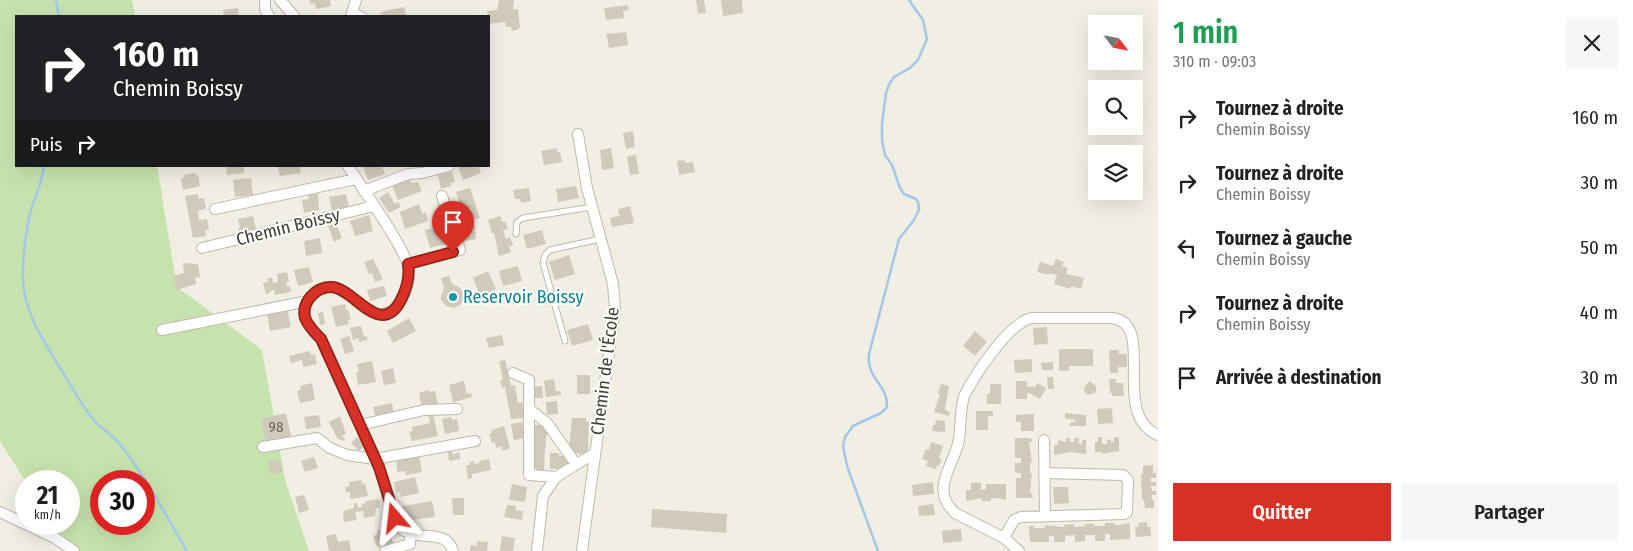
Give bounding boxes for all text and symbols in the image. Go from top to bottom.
north arrow [1088,15,1142,70]
map controls [1088,15,1143,200]
text: 1 min [1173,15,1238,51]
button: close [1566,17,1618,69]
text: 160 m [113,33,199,75]
icon: right [30,35,95,100]
text: 310 m · 09:03 [1173,52,1256,71]
text: Chemin Boissy [113,75,243,102]
button: search [1088,80,1143,135]
text: Tournez à droite [1216,97,1344,120]
icon: right [1173,104,1201,132]
text: 160 m [1572,106,1618,129]
text: Chemin Boissy [1216,120,1310,139]
icon: right [72,130,100,158]
text: Puis [30,133,62,156]
button: layers [1088,145,1143,200]
text: Tournez à droite [1216,162,1344,185]
icon: right [1173,169,1201,197]
text: 30 m [1580,171,1618,194]
text: Chemin Boissy [1216,185,1310,204]
pin [432,201,474,252]
street label: Chemin Boissy [234,203,342,251]
icon: arrive [439,208,467,236]
text: Tournez à gauche [1216,227,1352,250]
icon: left [1173,234,1201,262]
text: 50 m [1580,236,1618,259]
text: Chemin Boissy [1216,250,1310,269]
place label: Reservoir Boissy [463,286,584,308]
marker: Reservoir Boissy [447,291,459,303]
text: Tournez à droite [1216,292,1344,315]
icon: right [1173,299,1201,327]
text: 40 m [1580,301,1618,324]
street label: Chemin de l'École [585,306,624,436]
text: Chemin Boissy [1216,315,1310,334]
icon: arrive [1173,364,1201,392]
text: Arrivée à destination [1216,366,1382,389]
text: 30 m [1580,366,1618,389]
house number: 98 [269,418,283,436]
speed limit sign: 30 [90,470,155,535]
text: 21 [37,481,58,511]
button: Quitter [1173,483,1391,541]
button: Partager [1401,483,1618,541]
position arrow [368,491,420,543]
text: km/h [34,508,61,522]

